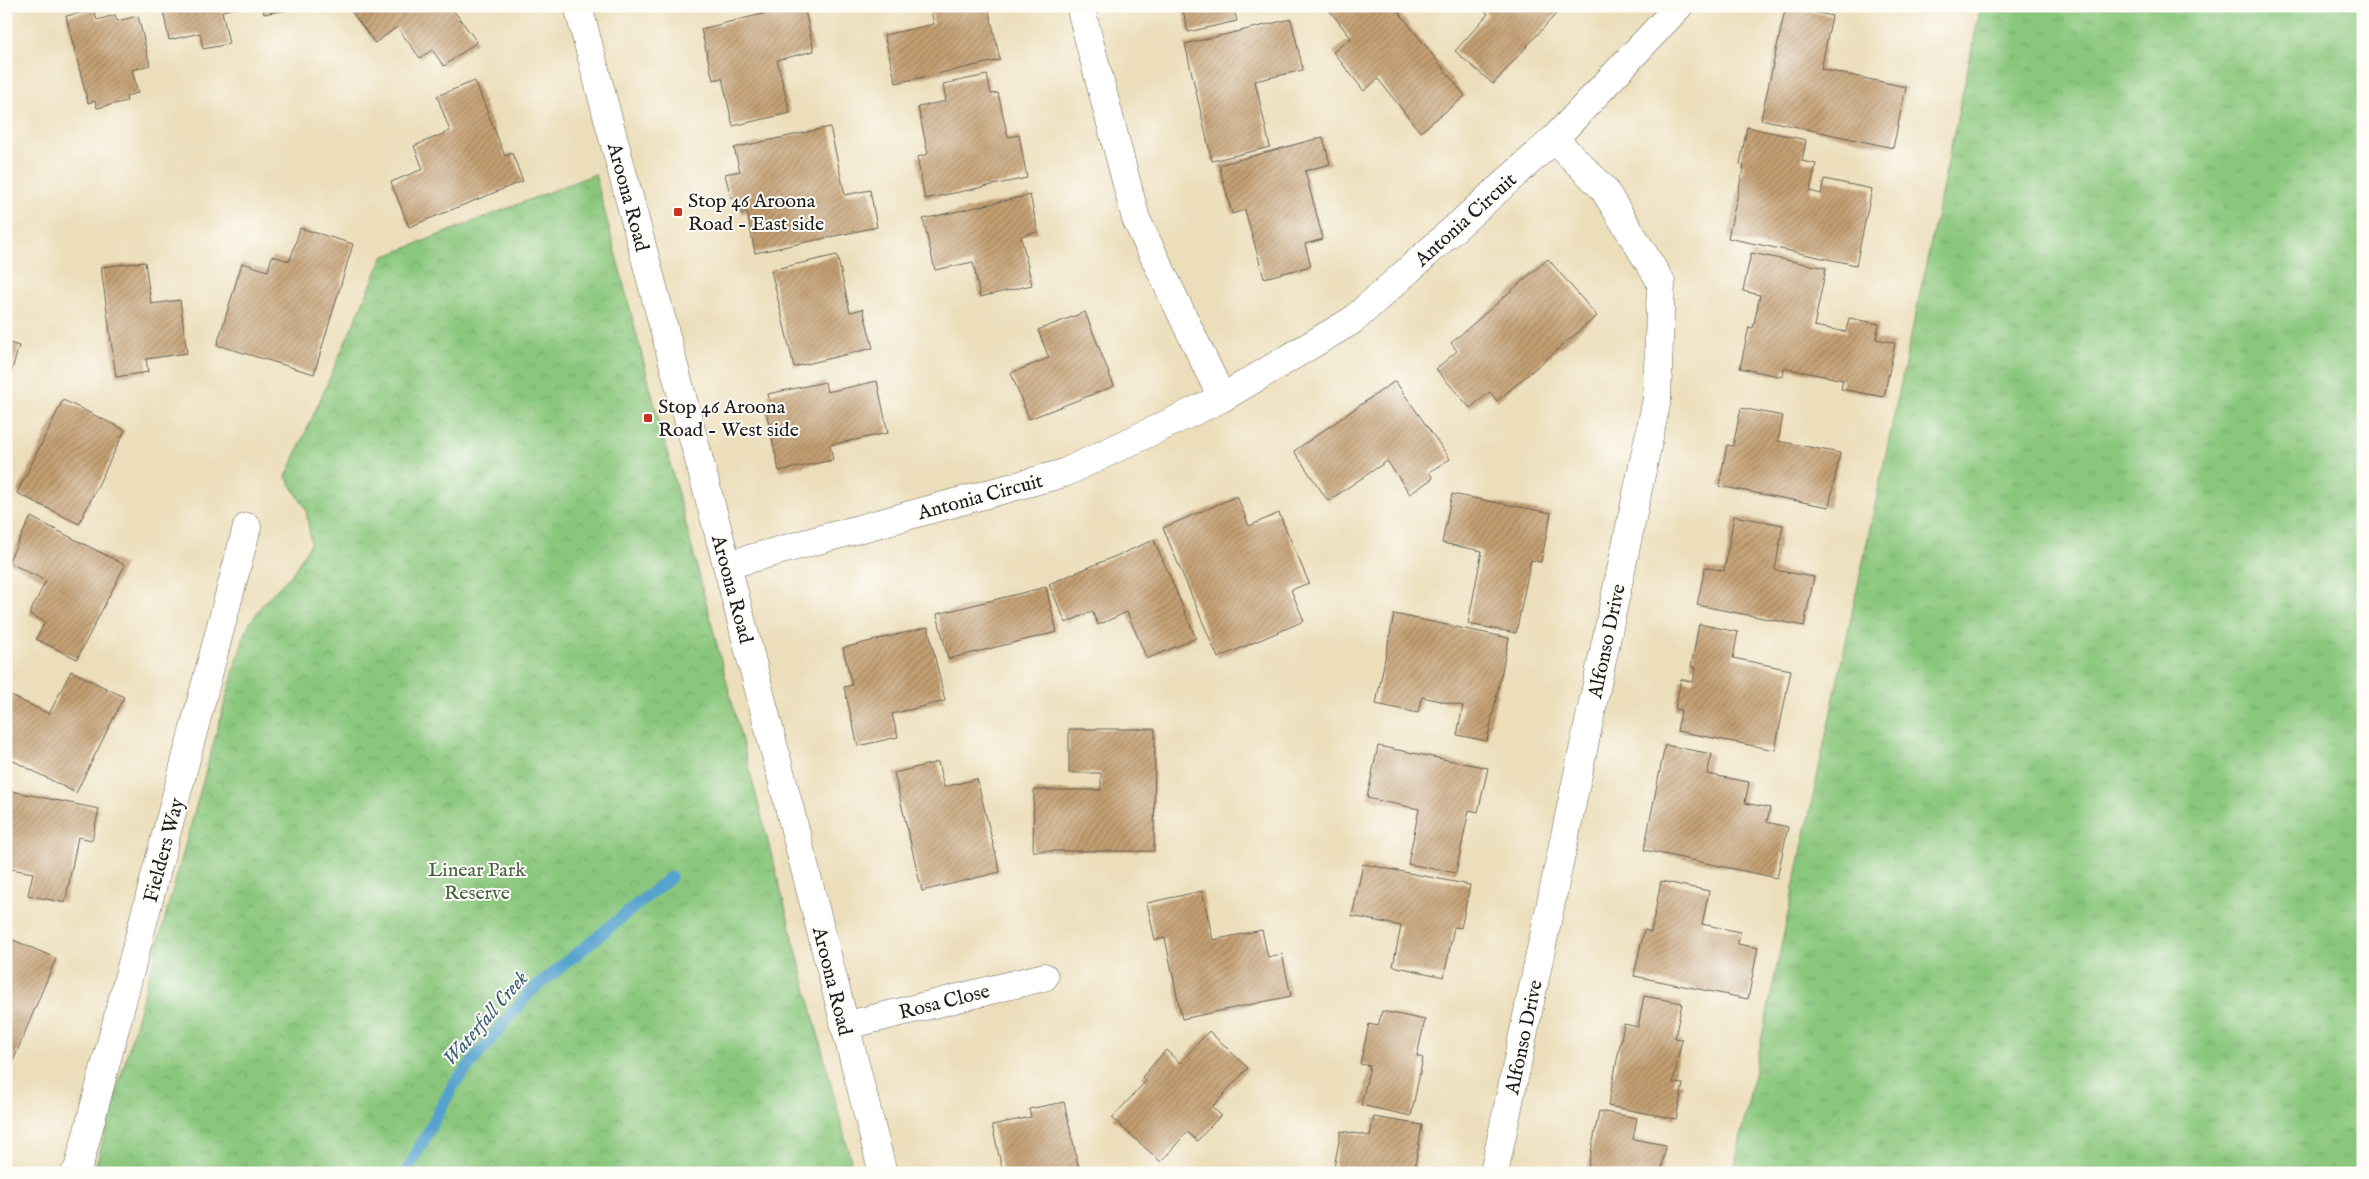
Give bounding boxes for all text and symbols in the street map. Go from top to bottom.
street label: Aroona Road [601,139,654,255]
street label: Antonia Circuit [1409,168,1522,273]
place label: Stop 46 Aroona Road - East side [688,189,824,237]
marker: Stop 46 Aroona Road - East side [672,206,684,218]
place label: Stop 46 Aroona Road - West side [658,395,799,443]
marker: Stop 46 Aroona Road - West side [642,412,654,424]
street label: Antonia Circuit [914,469,1046,526]
street label: Aroona Road [705,531,758,647]
street label: Alfonso Drive [1583,582,1632,702]
street label: Fielders Way [138,795,190,905]
park label: Linear Park Reserve [428,858,526,906]
street label: Aroona Road [806,923,857,1039]
water label: Waterfall Creek [437,965,535,1072]
street label: Alfonso Drive [1500,978,1549,1098]
street label: Rosa Close [896,979,992,1026]

